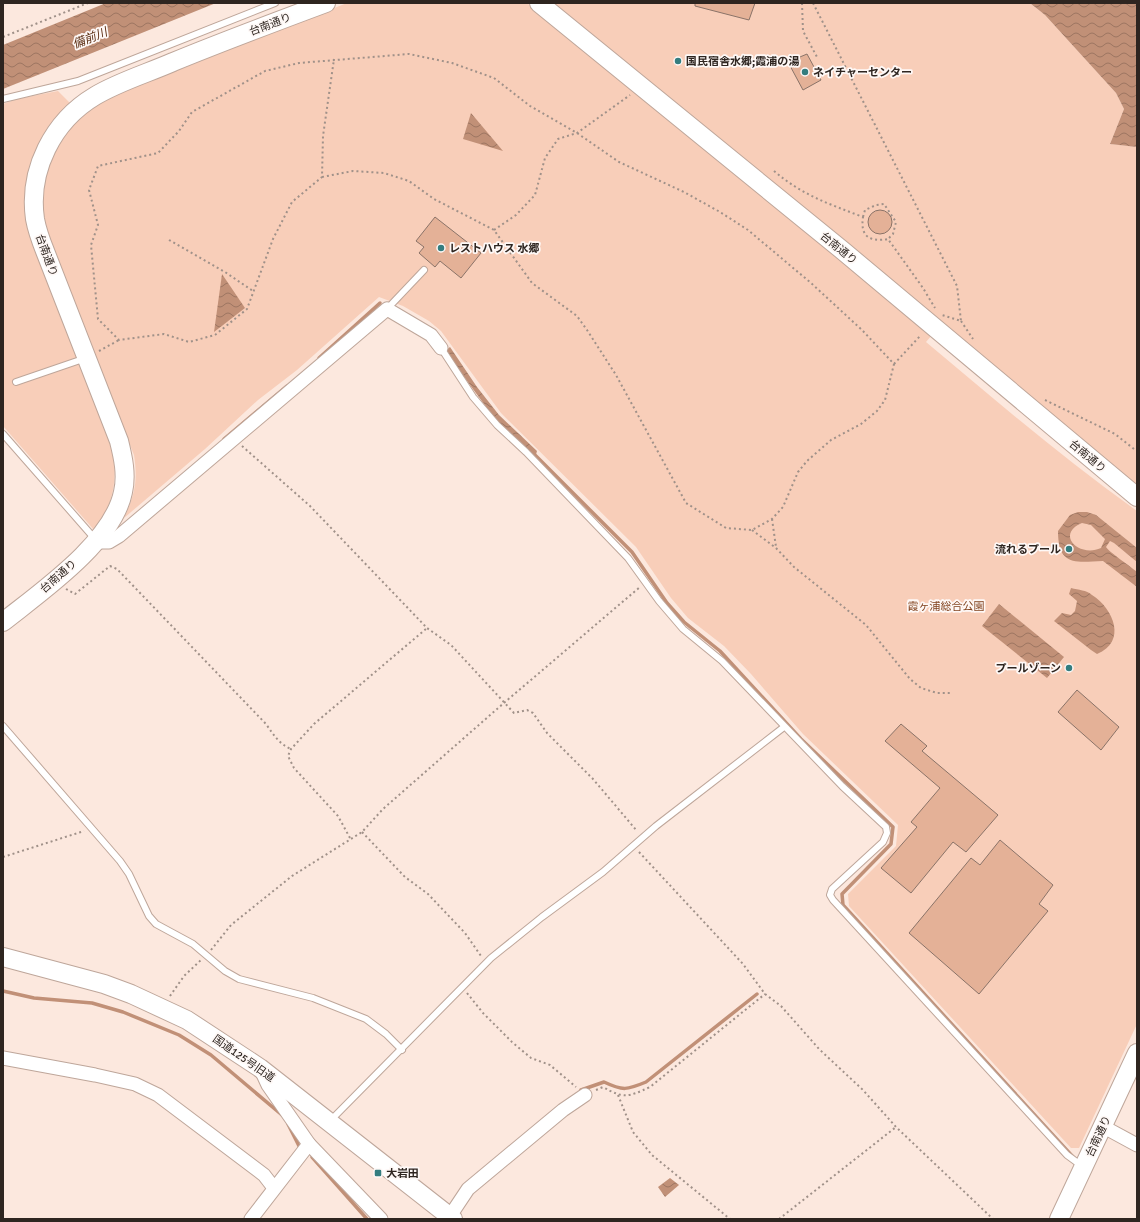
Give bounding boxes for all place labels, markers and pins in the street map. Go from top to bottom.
place label: 国民宿舎水郷;霞浦の湯 [686,55,799,68]
marker: 国民宿舎水郷;霞浦の湯 [673,56,683,66]
place label: ネイチャーセンター [813,66,912,79]
marker: ネイチャーセンター [800,67,810,77]
place label: レストハウス 水郷 [449,242,539,255]
marker: レストハウス 水郷 [436,243,446,253]
place label: 流れるプール [995,543,1061,556]
marker: 流れるプール [1064,544,1074,554]
place label: プールゾーン [996,662,1061,675]
marker: プールゾーン [1064,663,1074,673]
place label: 大岩田 [386,1167,419,1180]
marker: 大岩田 [373,1168,383,1178]

